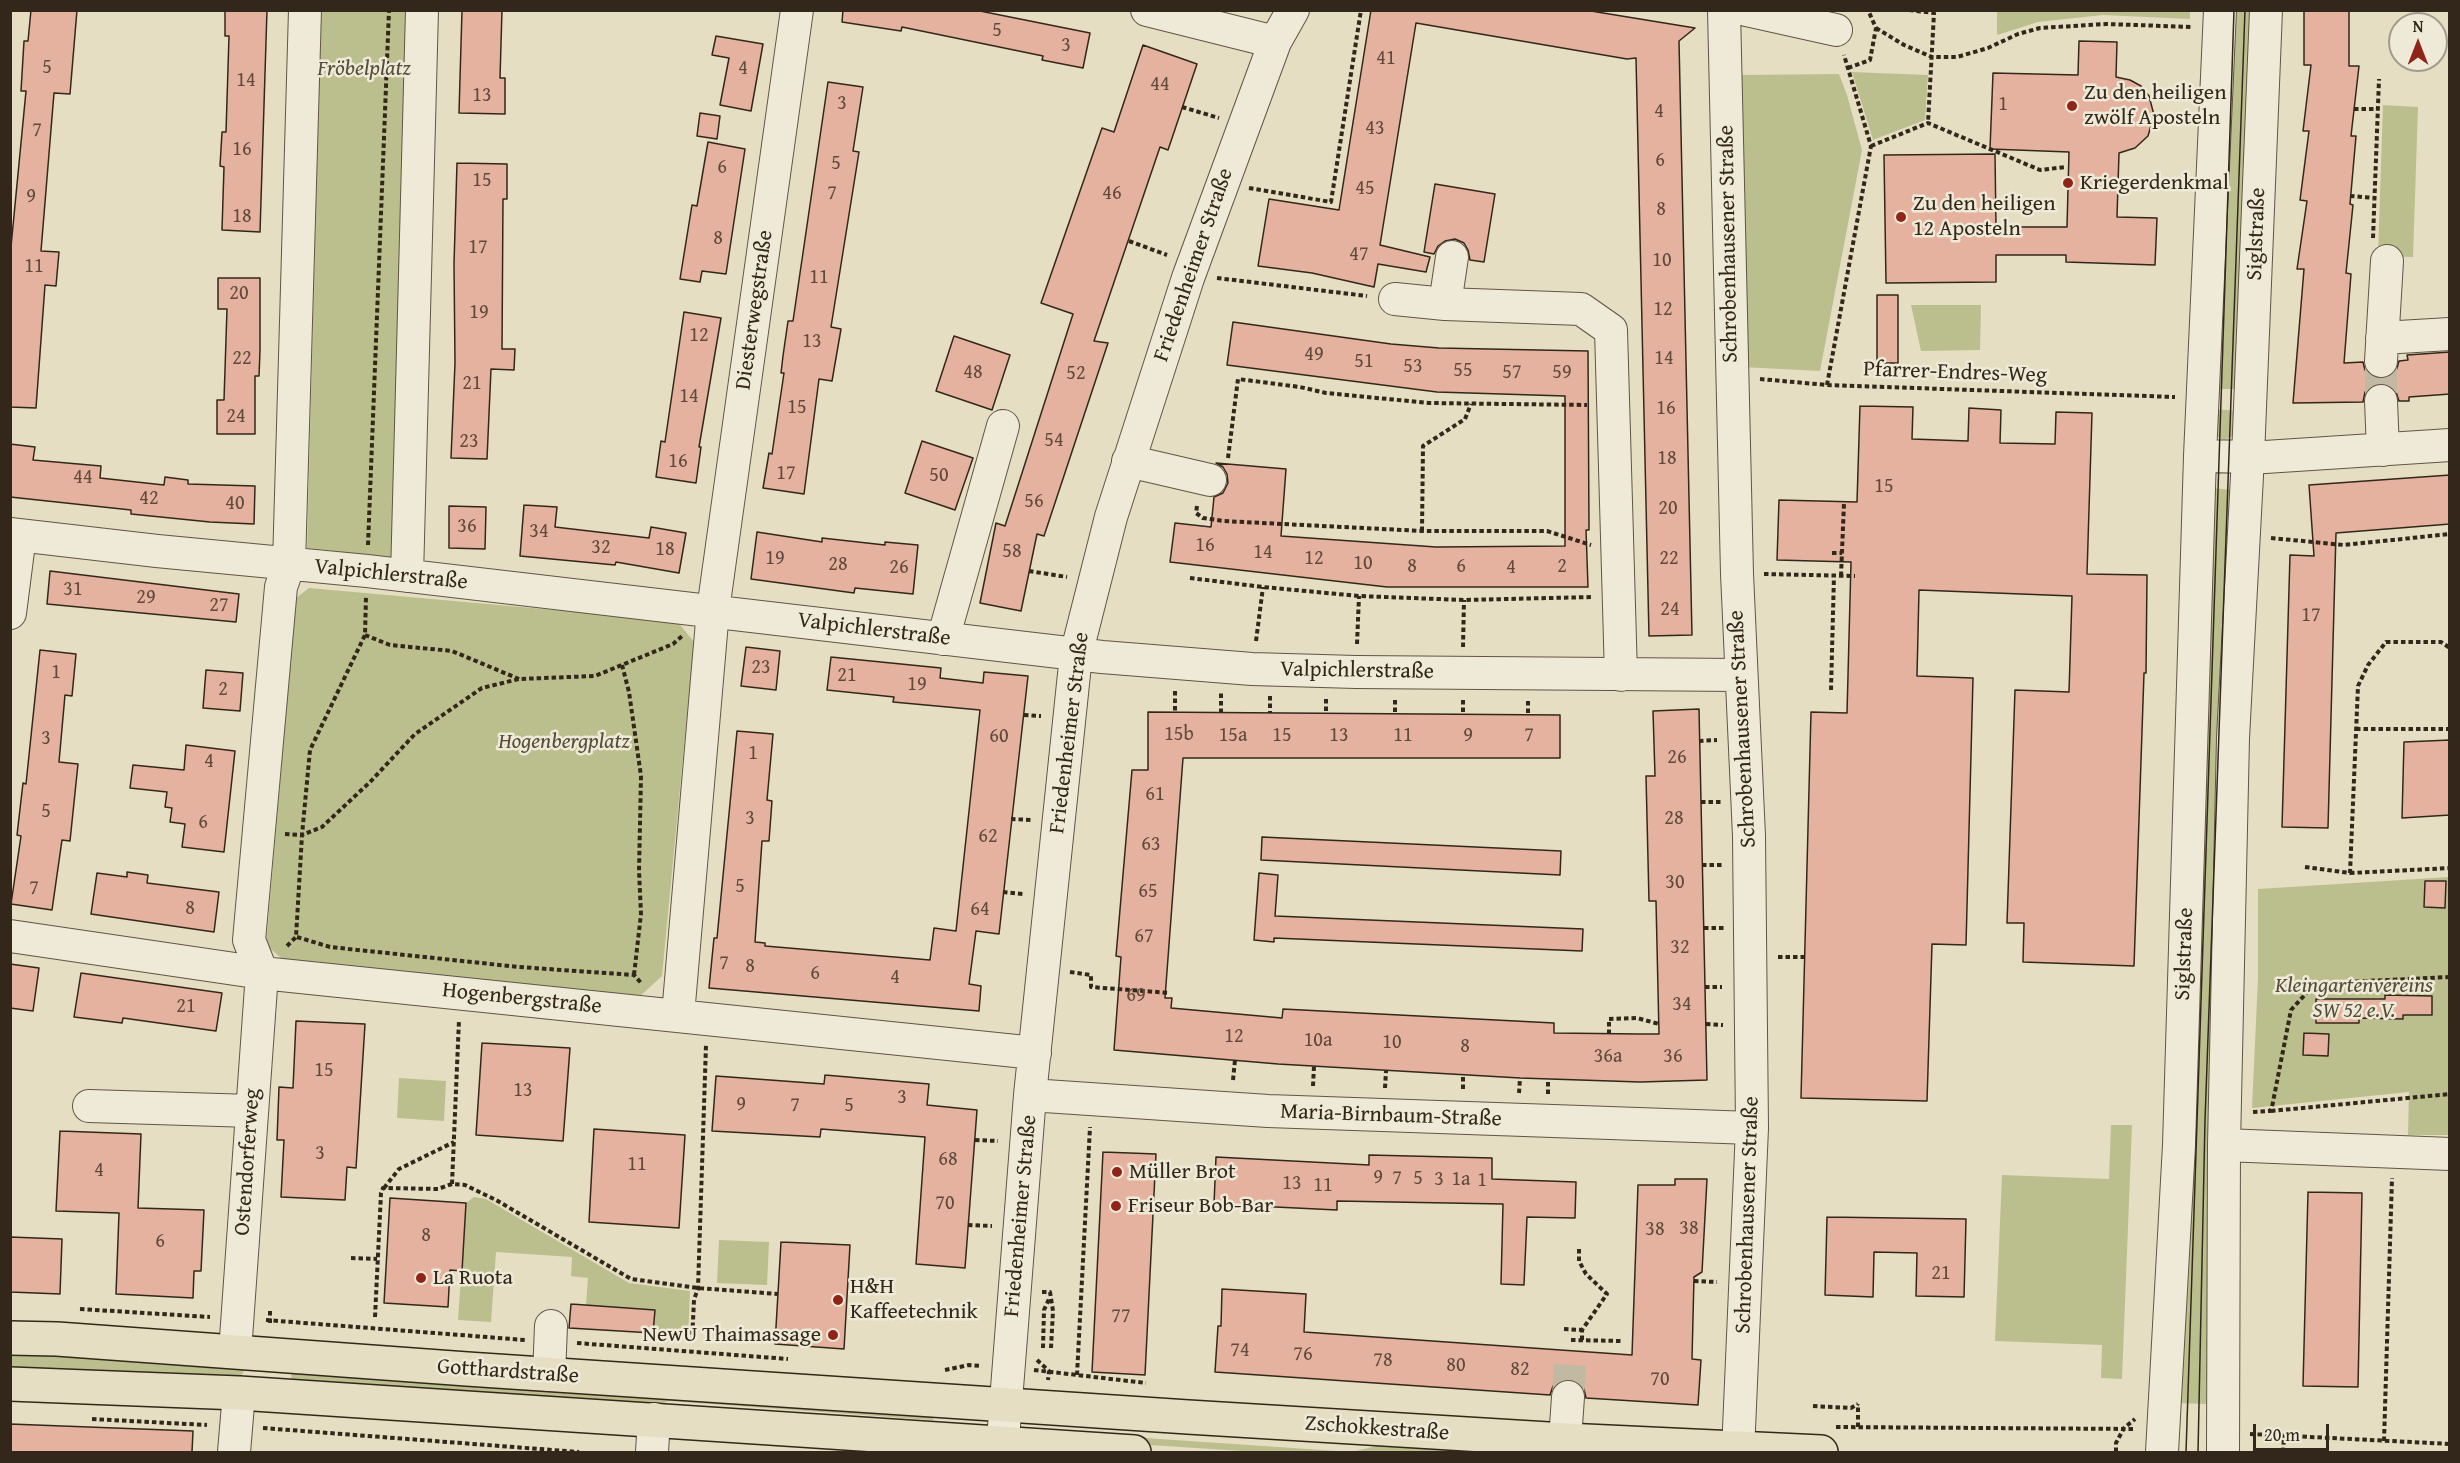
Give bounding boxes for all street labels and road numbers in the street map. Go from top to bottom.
street label: Schrobenhausener Straße [1714,125,1744,363]
street label: Friedenheimer Straße [1149,165,1239,365]
street label: Siglstraße [2242,187,2272,281]
street label: Diesterwegstraße [731,228,779,392]
street label: Pfarrer-Endres-Weg [1863,357,2047,389]
street label: Valpichlerstraße [313,554,469,596]
street label: Valpichlerstraße [796,608,952,652]
street label: Schrobenhausener Straße [1724,610,1762,848]
street label: Friedenheimer Straße [1045,631,1095,835]
street label: Valpichlerstraße [1280,656,1434,686]
street label: Siglstraße [2170,907,2200,1001]
street label: Hogenbergstraße [441,978,603,1020]
street label: Ostendorferweg [230,1088,266,1236]
street label: Schrobenhausener Straße [1731,1096,1765,1334]
street label: Maria-Birnbaum-Straße [1280,1099,1502,1133]
street label: Friedenheimer Straße [999,1114,1043,1318]
street label: Gotthardstraße [436,1354,580,1390]
street label: Zschokkestraße [1304,1411,1450,1447]

